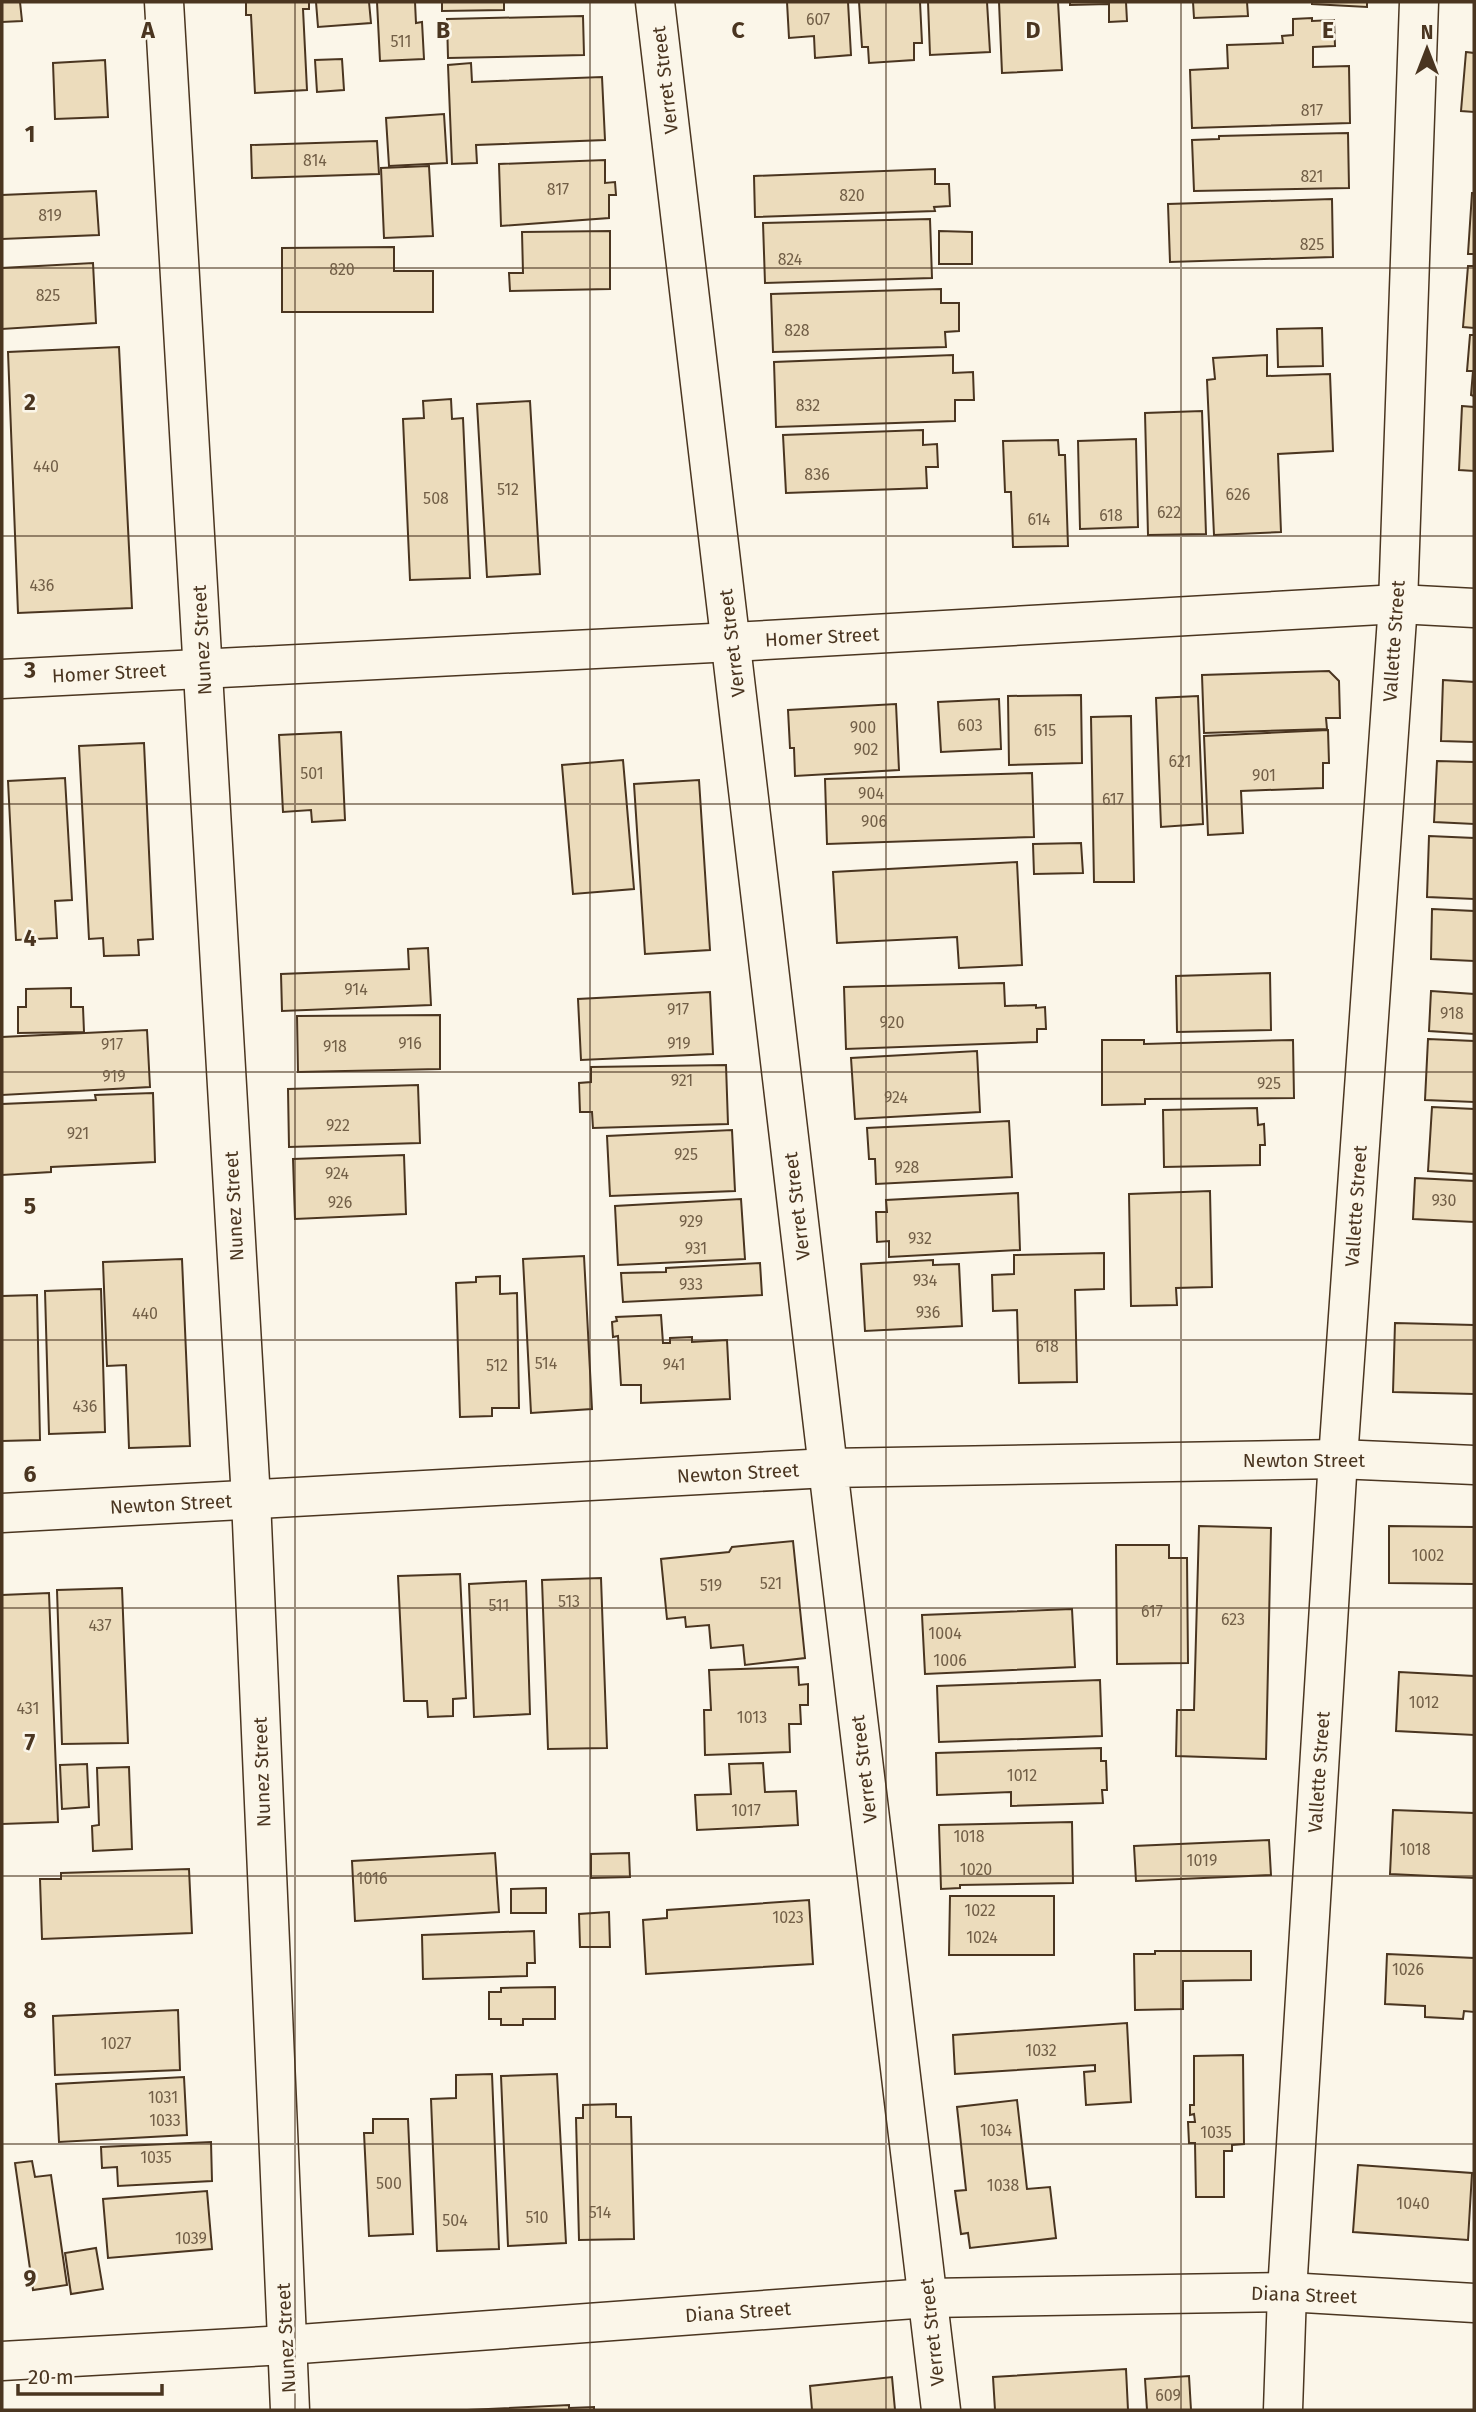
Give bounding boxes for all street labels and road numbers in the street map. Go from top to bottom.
street label: Verret Street [647,25,683,135]
street label: Vallette Street [1378,579,1410,703]
street label: Nunez Street [188,584,216,696]
street label: Verret Street [714,588,750,698]
street label: Homer Street [764,623,880,651]
street label: Homer Street [51,659,167,687]
street label: Vallette Street [1340,1144,1372,1268]
street label: Nunez Street [220,1150,248,1262]
street label: Verret Street [779,1151,815,1261]
street label: Newton Street [1243,1449,1365,1472]
street label: Newton Street [676,1458,800,1488]
street label: Newton Street [109,1489,233,1519]
street label: Vallette Street [1303,1710,1335,1834]
street label: Verret Street [846,1714,882,1824]
street label: Nunez Street [249,1716,275,1828]
street label: Verret Street [915,2277,949,2387]
street label: Nunez Street [272,2282,300,2394]
street label: Diana Street [1251,2282,1358,2308]
street label: Diana Street [684,2297,792,2327]

